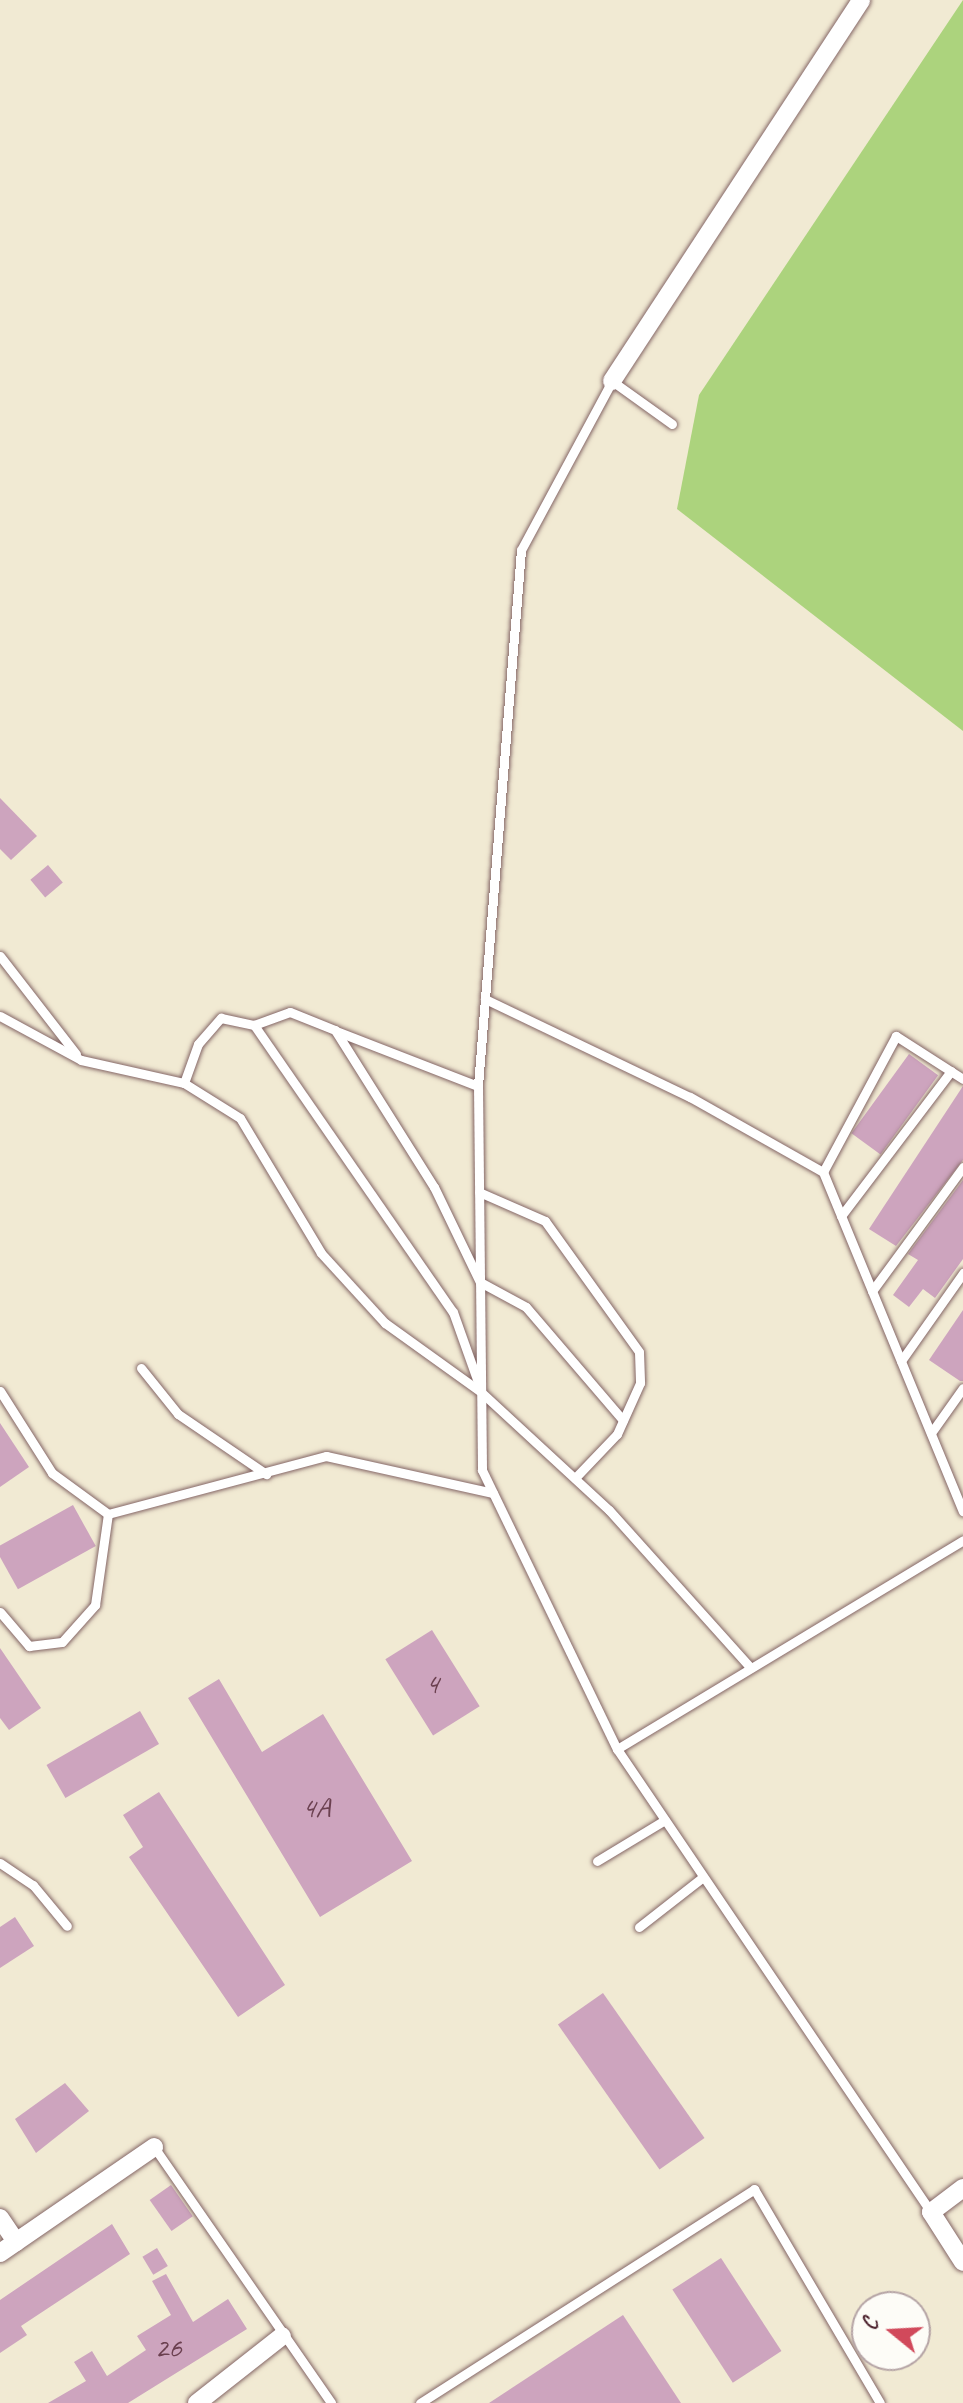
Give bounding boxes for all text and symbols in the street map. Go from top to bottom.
house number: 4 [425,1665,439,1701]
house number: 4А [302,1789,330,1825]
north arrow [851,2291,931,2371]
text: С [855,2315,885,2334]
house number: 26 [155,2329,181,2365]

